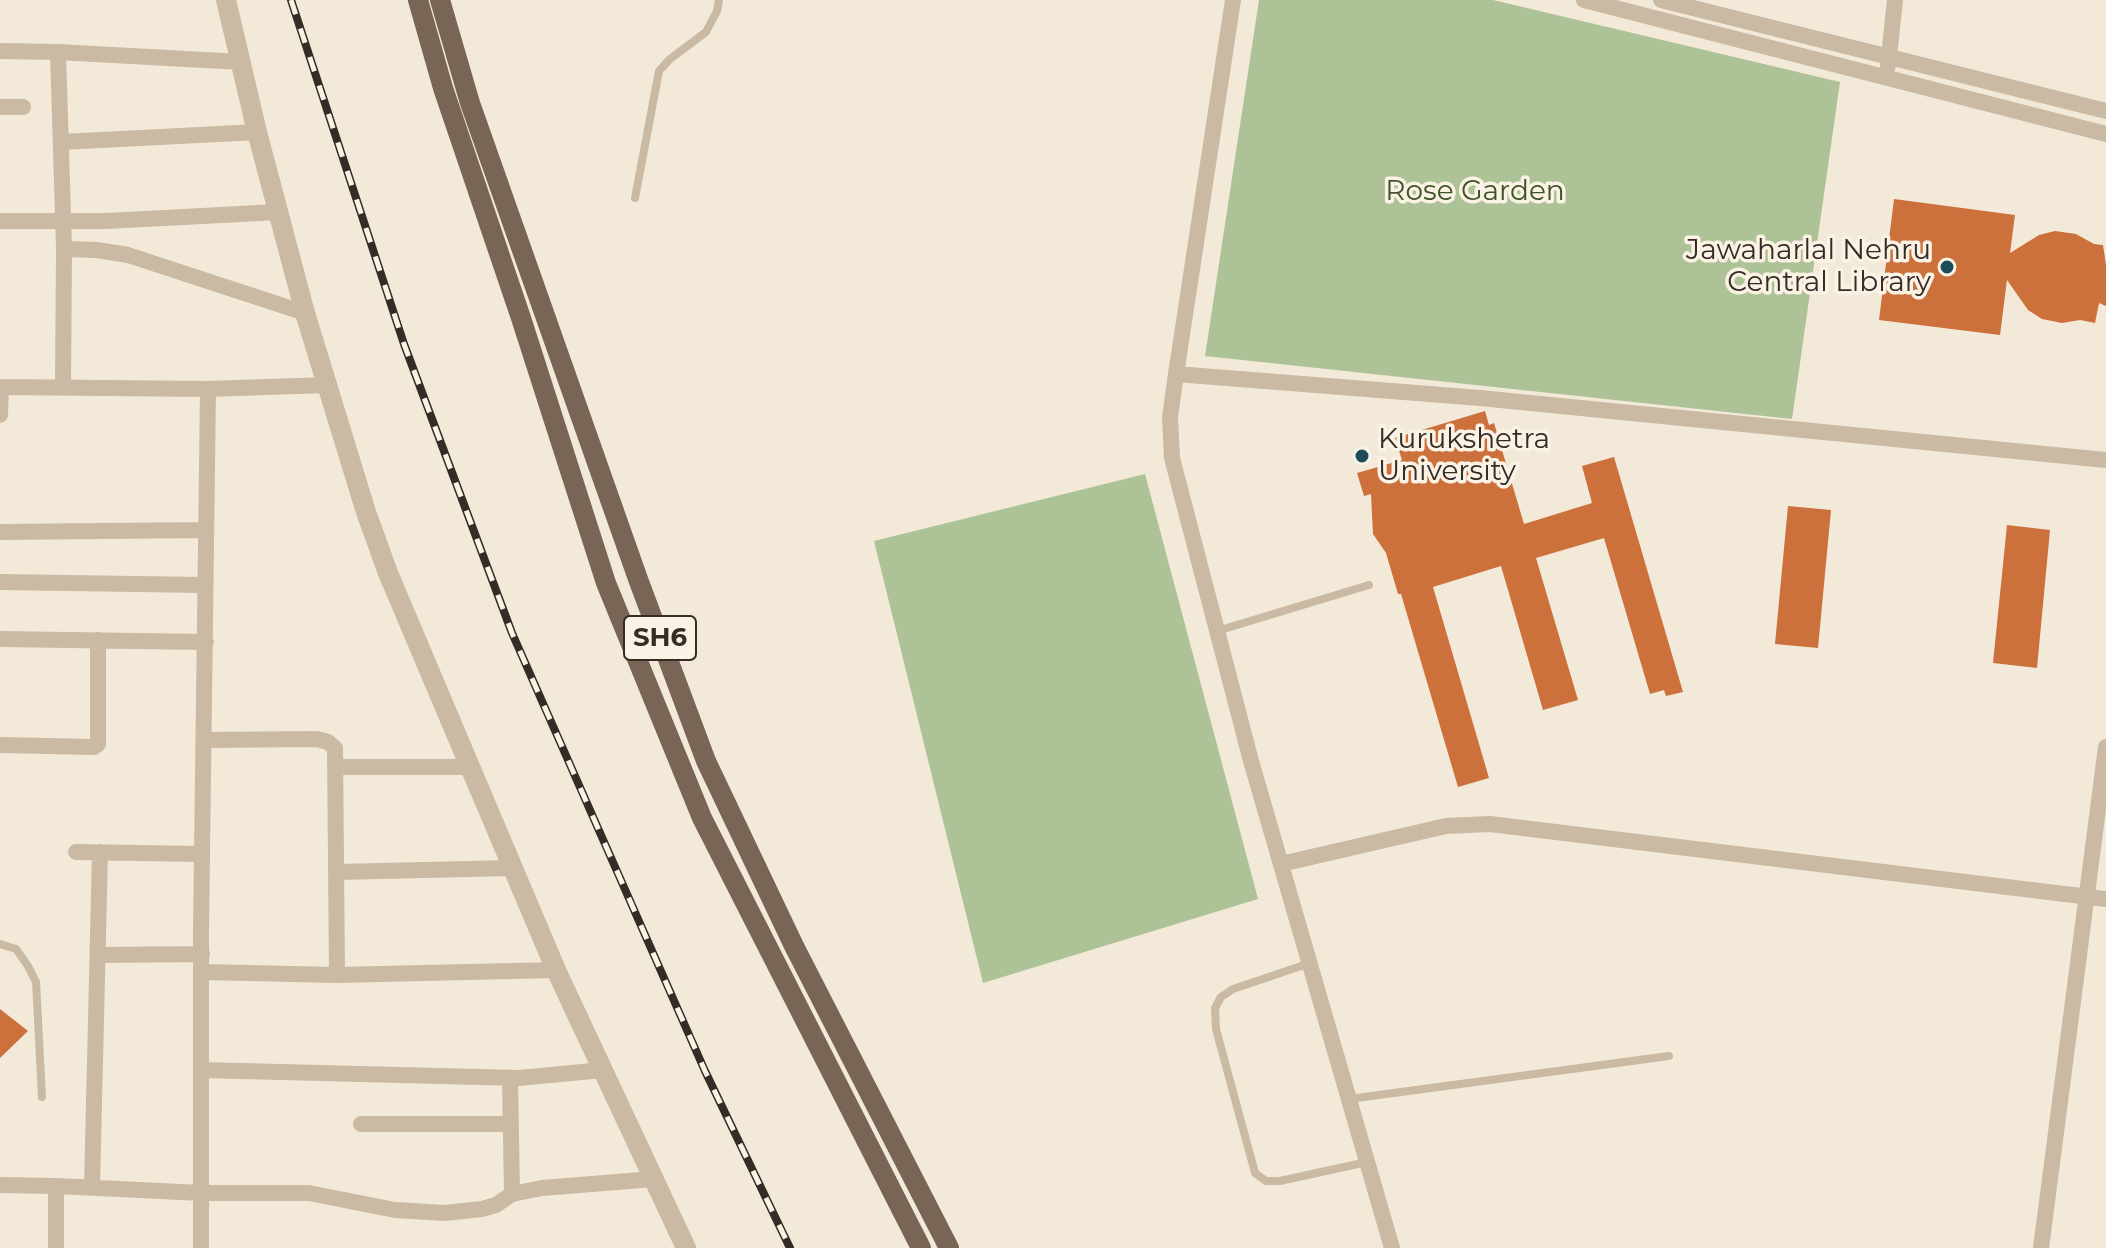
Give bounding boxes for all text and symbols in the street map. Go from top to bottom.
park label: Rose Garden [1385,175,1565,209]
place label: Jawaharlal Nehru Central Library [1686,234,1931,300]
marker: Jawaharlal Nehru Central Library [1938,258,1956,276]
place label: Kurukshetra University [1378,423,1550,489]
marker: Kurukshetra University [1353,447,1371,465]
road number: SH6 [624,616,696,660]

